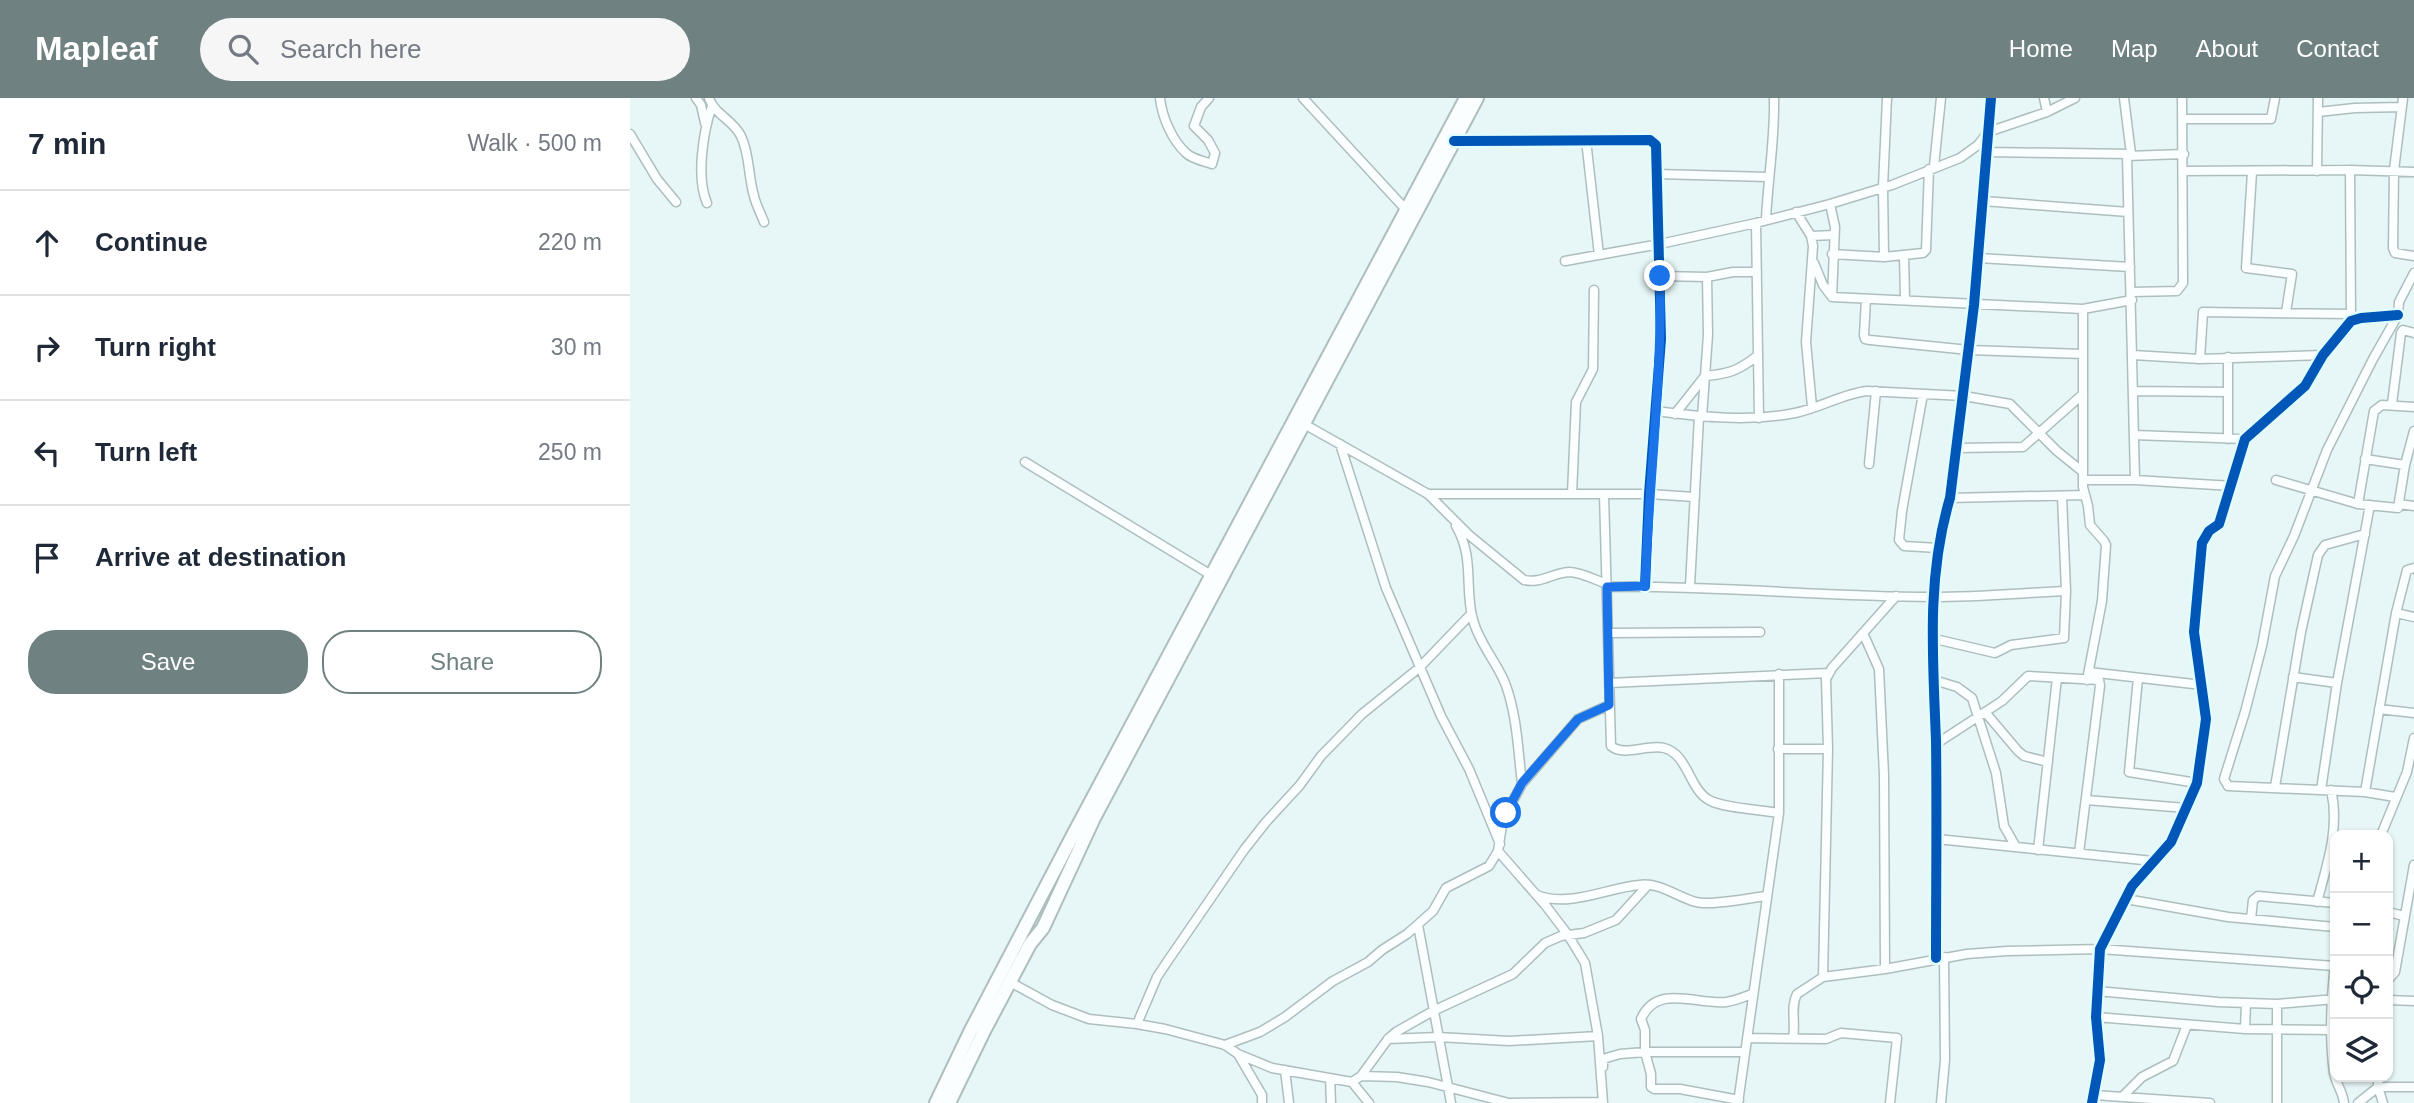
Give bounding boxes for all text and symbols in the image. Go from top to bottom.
search box [200,18,690,81]
text: Mapleaf [35,30,158,67]
icon: search [224,30,262,68]
text: Search here [280,34,422,64]
text: Home [2009,35,2073,62]
text: Map [2111,35,2158,62]
text: About [2196,35,2258,62]
text: Contact [2296,35,2379,62]
text: 7 min [28,127,106,160]
text: Walk · 500 m [467,130,602,156]
icon: ahead [28,224,66,262]
text: Continue [95,227,208,257]
text: 220 m [538,229,602,255]
route end [1644,260,1675,291]
icon: right [28,329,66,367]
text: Turn right [95,332,216,362]
text: 30 m [551,334,602,360]
icon: left [28,434,66,472]
text: Turn left [95,437,197,467]
text: 250 m [538,439,602,465]
icon: arrive [28,539,66,577]
text: Arrive at destination [95,542,346,572]
button: Save [28,630,308,694]
button: Share [322,630,602,694]
route start [1490,797,1521,828]
map controls [2330,830,2393,1082]
button: + [2330,830,2393,893]
button: − [2330,893,2393,956]
button: locate [2330,956,2393,1019]
button: layers [2330,1019,2393,1082]

